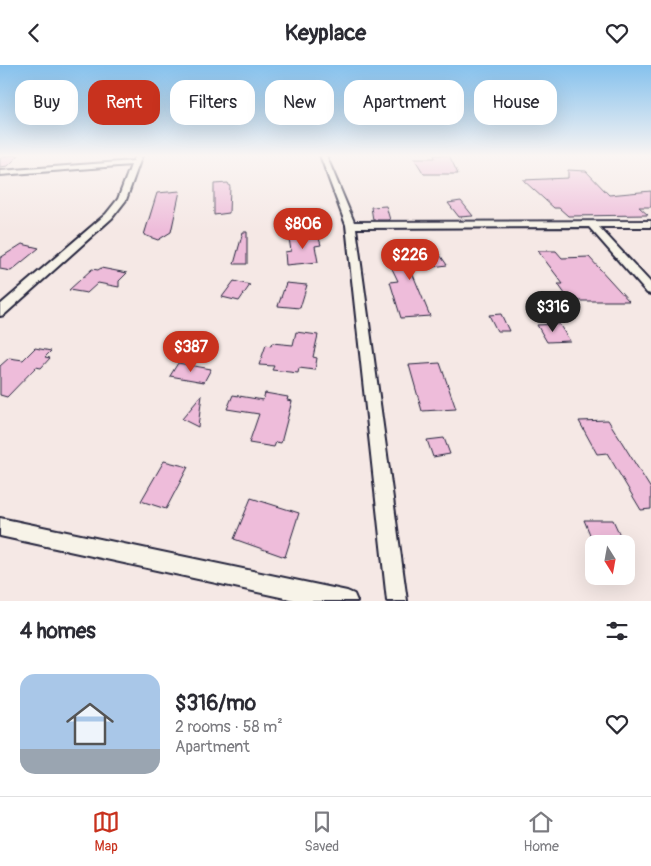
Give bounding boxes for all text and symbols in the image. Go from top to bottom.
icon: back [20,19,48,47]
text: Keyplace [285,19,366,47]
icon: heart [603,19,631,47]
chip: Buy [15,80,78,125]
chip: Rent [88,80,160,125]
chip: Filters [170,80,255,125]
chip: New [265,80,334,125]
chip: Apartment [344,80,464,125]
chip: House [474,80,557,125]
pin: $806 [273,207,333,250]
text: $806 [285,214,321,234]
pin: $226 [380,239,440,281]
text: $226 [392,245,428,265]
pin: $316 [523,291,583,333]
text: $316 [536,297,570,317]
pin: $387 [161,331,221,373]
text: $387 [174,337,208,357]
north arrow [585,535,635,585]
map controls [585,535,635,585]
icon: filters [603,617,631,645]
text: 4 homes [20,618,96,645]
text: $316/mo [175,690,256,717]
icon: home [60,694,120,754]
icon: heart [603,710,631,738]
text: 2 rooms · 58 m² [175,717,283,737]
text: Apartment [175,737,250,757]
tab: Map [92,808,120,855]
tab: Saved [304,808,339,855]
tab: Home [524,808,559,855]

